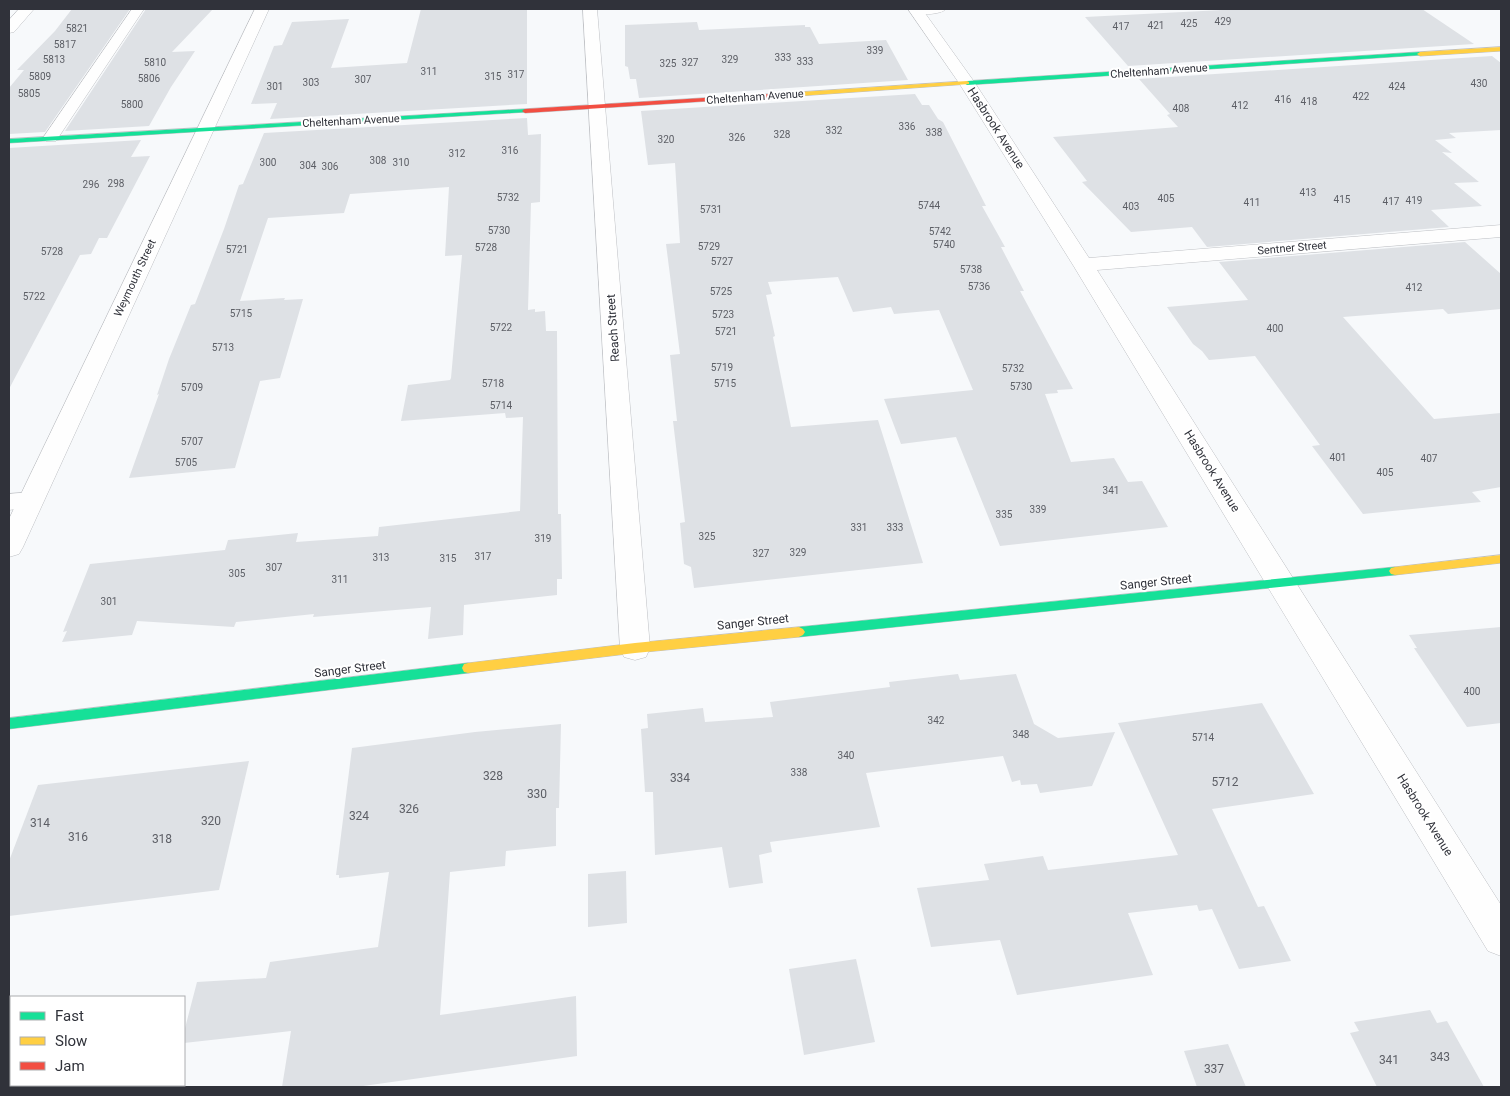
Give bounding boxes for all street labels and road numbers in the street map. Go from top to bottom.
street label: Cheltenham Avenue [1110,61,1208,81]
street label: Hasbrook Avenue [965,85,1027,171]
street label: Cheltenham Avenue [706,87,804,107]
street label: Cheltenham Avenue [302,112,400,130]
street label: Weymouth Street [111,237,159,319]
street label: Sentner Street [1257,238,1328,258]
street label: Reach Street [604,294,622,362]
street label: Hasbrook Avenue [1181,427,1243,515]
street label: Sanger Street [1119,571,1193,593]
street label: Sanger Street [716,611,790,633]
street label: Sanger Street [313,658,387,680]
street label: Hasbrook Avenue [1394,771,1456,859]

